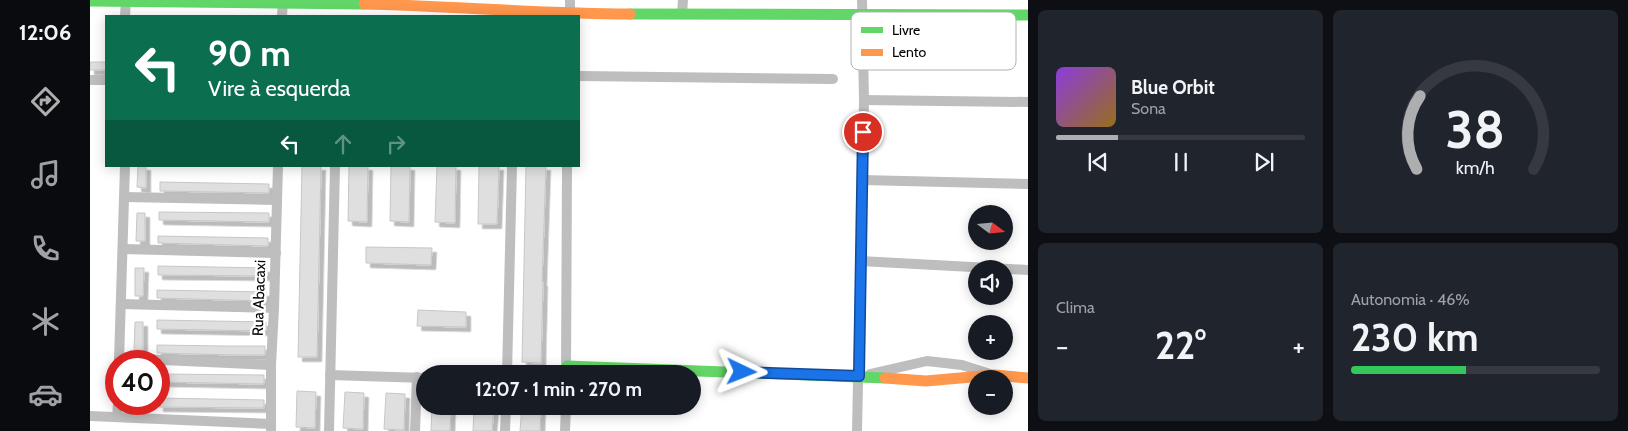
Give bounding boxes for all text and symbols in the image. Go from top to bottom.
legend [851,12,1016,70]
text: 12:06 [19,19,71,46]
text: Livre [892,21,920,39]
text: 90 m [208,32,291,75]
icon: left [125,35,190,100]
text: Lento [892,43,926,61]
text: Vire à esquerda [208,75,350,102]
text: Blue Orbit [1131,76,1215,99]
icon: directions [28,84,63,119]
text: 38 [1446,98,1505,161]
text: Sona [1131,99,1166,118]
pin [842,111,884,153]
icon: arrive [849,118,877,146]
icon: left [276,130,304,158]
icon: ahead [329,130,357,158]
icon: right [382,130,410,158]
icon: previous [1084,148,1112,176]
icon: pause [1167,148,1195,176]
icon: next [1250,148,1278,176]
icon: music [28,157,63,192]
text: km/h [1456,157,1495,178]
north arrow [968,205,1012,250]
map controls [968,205,1013,415]
icon: phone [28,231,63,266]
street label: Rua Abacaxi [249,260,269,336]
button: sound [968,260,1013,305]
text: Autonomia · 46% [1351,290,1470,309]
text: Clima [1056,298,1095,317]
icon: climate [28,304,63,339]
text: 230 km [1351,314,1478,361]
button: + [968,315,1013,360]
text: 22° [1155,322,1206,369]
text: − [1056,329,1068,363]
text: + [1293,329,1305,363]
position arrow [715,345,767,397]
speed limit sign: 40 [105,350,170,415]
button: − [968,370,1013,415]
icon: car [28,377,63,412]
text: 12:07 · 1 min · 270 m [475,378,642,401]

